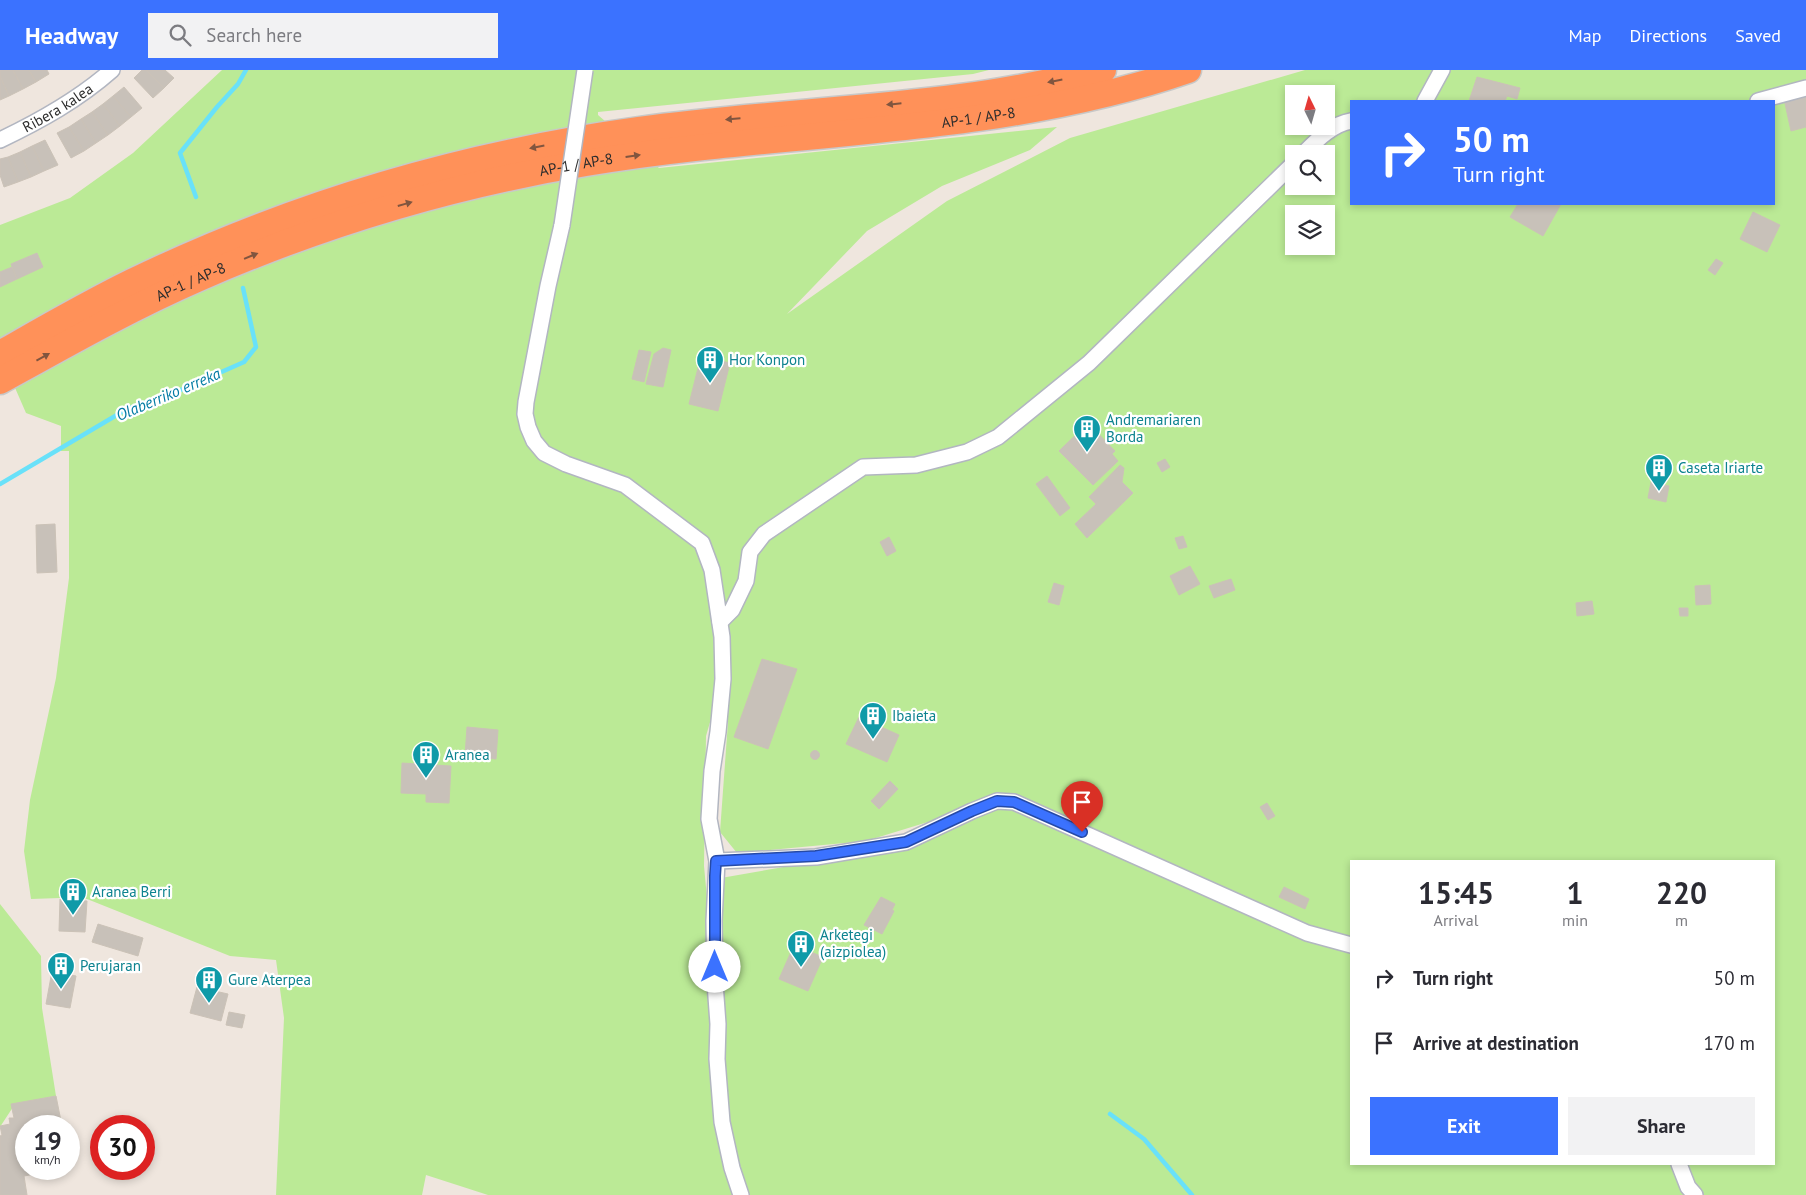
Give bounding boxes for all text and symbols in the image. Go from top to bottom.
search box [148,13,498,58]
text: Headway [25,20,118,51]
icon: search [166,21,194,49]
text: Search here [206,23,302,47]
text: Map [1569,24,1601,47]
text: Directions [1629,24,1707,47]
text: Saved [1735,24,1781,47]
one-way arrow [1048,77,1063,85]
street label: Ribera kalea [19,79,97,136]
north arrow [1285,85,1335,135]
map controls [1285,85,1335,255]
one-way arrow [886,100,902,108]
street label: AP-1 / AP-8 [940,103,1017,132]
one-way arrow [724,116,740,124]
text: 50 m [1453,116,1530,162]
icon: right [1370,120,1435,185]
one-way arrow [530,143,545,151]
button: search [1285,145,1335,195]
street label: AP-1 / AP-8 [538,149,614,180]
one-way arrow [625,152,641,160]
text: Turn right [1453,160,1545,188]
one-way arrow [398,199,413,207]
button: layers [1285,205,1335,255]
one-way arrow [244,252,259,259]
street label: AP-1 / AP-8 [153,258,228,305]
building icon: Hor Konpon [695,345,725,384]
place label: Hor Konpon [729,350,805,369]
one-way arrow [36,353,49,362]
water label: Olaberriko erreka [113,363,224,425]
place label: Andremariaren Borda [1106,410,1201,446]
building icon: Andremariaren Borda [1072,414,1102,453]
building icon: Caseta Iriarte [1644,453,1674,492]
place label: Caseta Iriarte [1678,458,1763,477]
building icon: Ibaieta [858,701,888,740]
place label: Ibaieta [892,706,936,725]
building icon: Aranea [411,740,441,779]
place label: Aranea [445,745,490,764]
pin [1061,781,1103,832]
icon: arrive [1068,788,1096,816]
text: 15:45 [1418,873,1494,912]
text: 1 [1567,873,1584,912]
text: 220 [1656,873,1707,912]
building icon: Aranea Berri [58,877,88,916]
place label: Aranea Berri [92,882,171,901]
text: Arrival [1434,910,1478,930]
text: min [1562,910,1588,930]
text: m [1675,910,1688,930]
place label: Arketegi (aizpiolea) [820,925,886,961]
building icon: Arketegi (aizpiolea) [786,929,816,968]
position arrow [688,940,740,992]
building icon: Perujaran [46,951,76,990]
place label: Perujaran [80,956,141,975]
icon: right [1370,964,1398,992]
building icon: Gure Aterpea [194,965,224,1004]
text: Turn right [1413,966,1493,990]
text: 50 m [1714,966,1755,990]
place label: Gure Aterpea [228,970,311,989]
icon: arrive [1370,1029,1398,1057]
text: Arrive at destination [1413,1031,1579,1055]
text: 170 m [1703,1031,1755,1055]
button: Exit [1370,1097,1558,1155]
button: Share [1568,1097,1755,1155]
speed limit sign: 30 [90,1115,155,1180]
text: 19 [33,1125,62,1157]
text: km/h [34,1152,61,1167]

